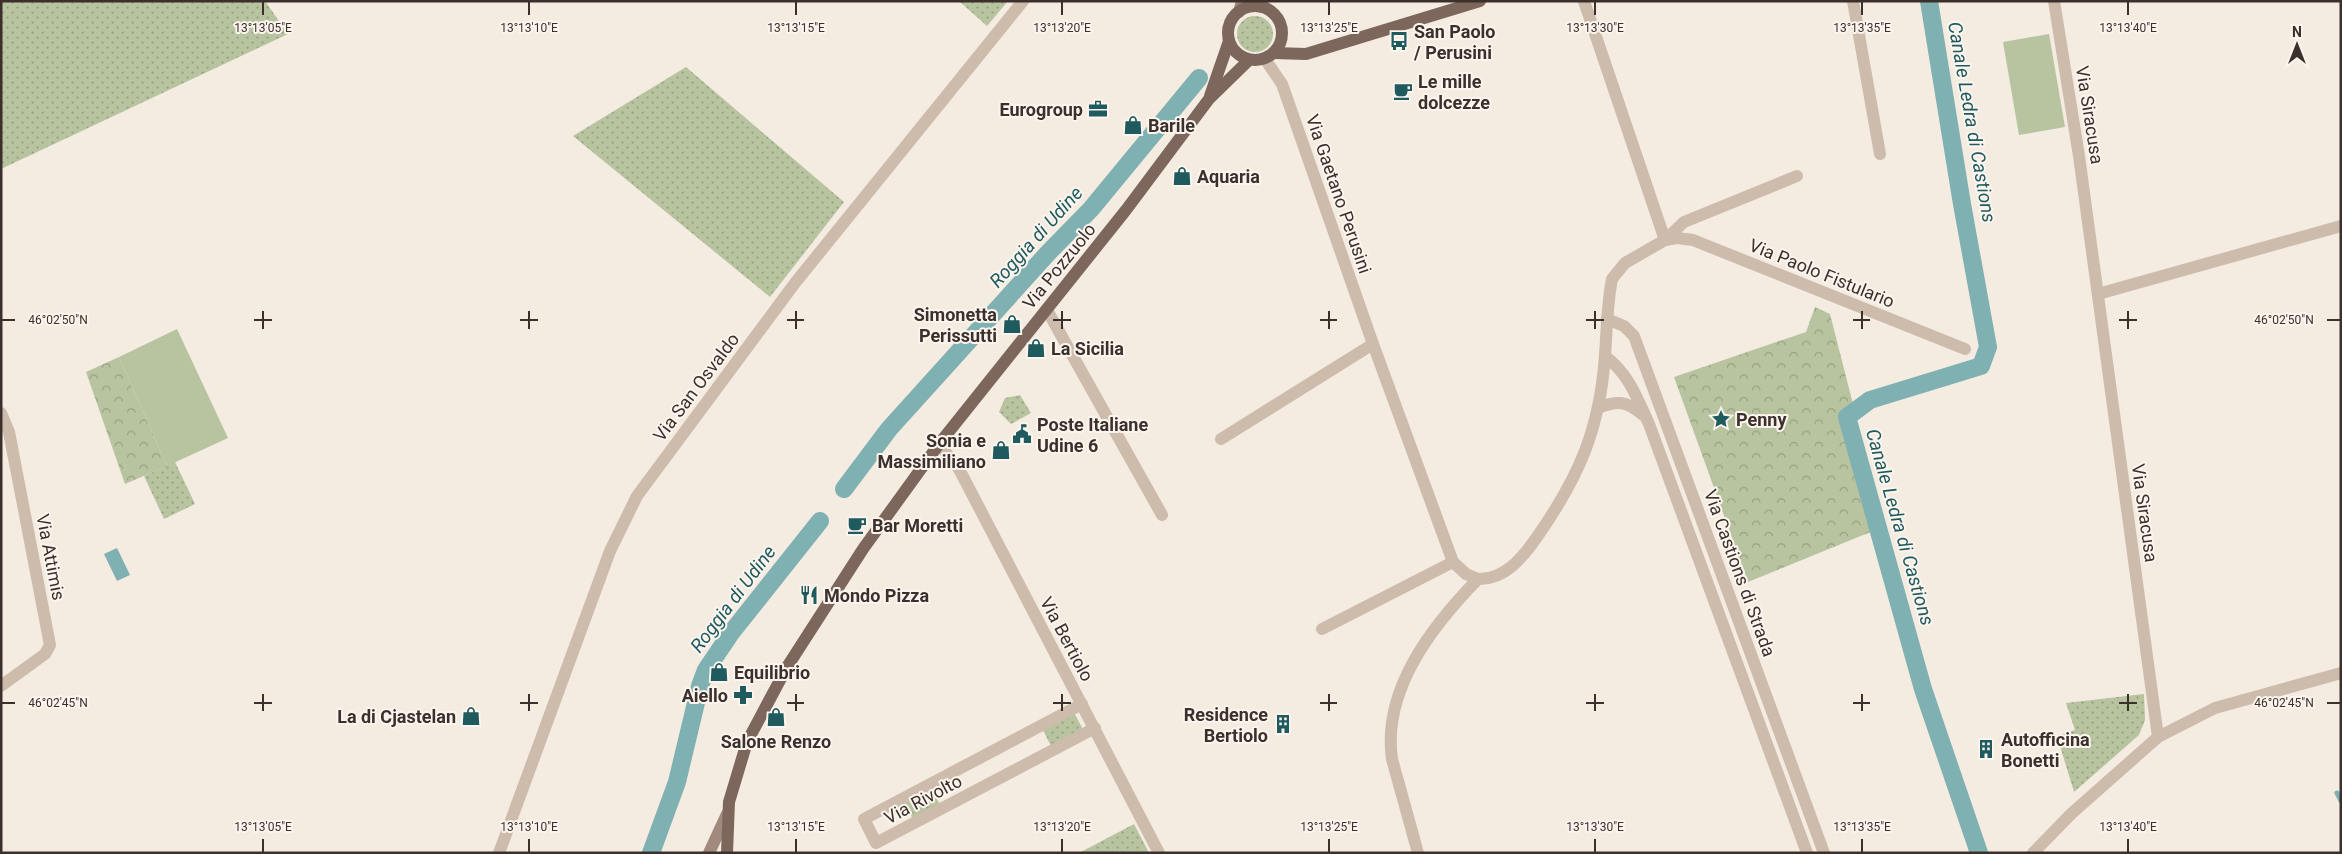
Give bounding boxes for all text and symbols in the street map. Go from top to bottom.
water label: Canale Ledra di Castions [1943,20,2001,224]
north arrow [2272,20,2322,70]
text: 13°13'05"E [234,21,292,35]
text: 13°13'10"E [500,21,558,35]
text: 13°13'15"E [767,21,825,35]
text: 13°13'20"E [1033,21,1091,35]
text: 13°13'25"E [1300,21,1358,35]
place label: San Paolo / Perusini [1413,21,1496,63]
text: 13°13'30"E [1566,21,1624,35]
text: 13°13'35"E [1833,21,1891,35]
text: 13°13'40"E [2099,21,2157,35]
text: N [2292,24,2302,40]
bus stop icon: San Paolo / Perusini [1388,30,1410,52]
street label: Via Siracusa [2072,64,2108,166]
place label: Le mille dolcezze [1418,71,1490,113]
cafe icon: Le mille dolcezze [1392,80,1414,102]
office icon: Eurogroup [1087,98,1109,120]
place label: Eurogroup [999,99,1083,120]
street label: Via Gaetano Perusini [1302,112,1376,276]
shop icon: Barile [1122,114,1144,136]
place label: Barile [1148,115,1195,136]
shop icon: Aquaria [1171,165,1193,187]
place label: Aquaria [1197,166,1260,187]
water label: Roggia di Udine [985,182,1088,292]
street label: Via Pozzuolo [1018,219,1100,313]
street label: Via Paolo Fistulario [1746,234,1898,312]
place label: Simonetta Perissutti [914,304,997,346]
text: 46°02'50"N [28,313,88,327]
shop icon: Simonetta Perissutti [1001,313,1023,335]
text: 46°02'50"N [2254,313,2314,327]
street label: Via San Osvaldo [649,329,743,445]
shop icon: La Sicilia [1025,337,1047,359]
place label: La Sicilia [1051,338,1124,359]
place icon: Penny [1710,408,1732,430]
place label: Penny [1736,409,1787,430]
place label: Poste Italiane Udine 6 [1037,414,1148,456]
public building icon: Poste Italiane Udine 6 [1011,423,1033,445]
water label: Canale Ledra di Castions [1861,426,1939,628]
place label: Sonia e Massimiliano [878,430,986,472]
shop icon: Sonia e Massimiliano [990,439,1012,461]
street label: Via Siracusa [2128,462,2162,564]
street label: Via Castions di Strada [1700,487,1780,659]
street label: Via Attimis [32,512,70,602]
cafe icon: Bar Moretti [846,514,868,536]
place label: Bar Moretti [872,515,963,536]
water label: Roggia di Udine [685,541,781,657]
restaurant icon: Mondo Pizza [798,584,820,606]
place label: Mondo Pizza [824,585,929,606]
street label: Via Bertiolo [1036,593,1098,685]
shop icon: Equilibrio [708,661,730,683]
place label: Equilibrio [734,662,810,683]
pharmacy icon: Aiello [732,684,754,706]
place label: Aiello [682,685,728,706]
text: 46°02'45"N [28,696,88,710]
text: 46°02'45"N [2254,696,2314,710]
place label: Residence Bertiolo [1184,704,1268,746]
shop icon: La di Cjastelan [460,705,482,727]
place label: La di Cjastelan [337,706,456,727]
shop icon: Salone Renzo [765,706,787,728]
building icon: Residence Bertiolo [1272,713,1294,735]
place label: Autofficina Bonetti [2001,729,2090,771]
place label: Salone Renzo [721,731,831,752]
building icon: Autofficina Bonetti [1975,738,1997,760]
street label: Via Rivolto [881,770,965,828]
text: 13°13'05"E [234,820,292,834]
text: 13°13'10"E [500,820,558,834]
text: 13°13'15"E [767,820,825,834]
text: 13°13'20"E [1033,820,1091,834]
text: 13°13'25"E [1300,820,1358,834]
text: 13°13'30"E [1566,820,1624,834]
text: 13°13'35"E [1833,820,1891,834]
text: 13°13'40"E [2099,820,2157,834]

